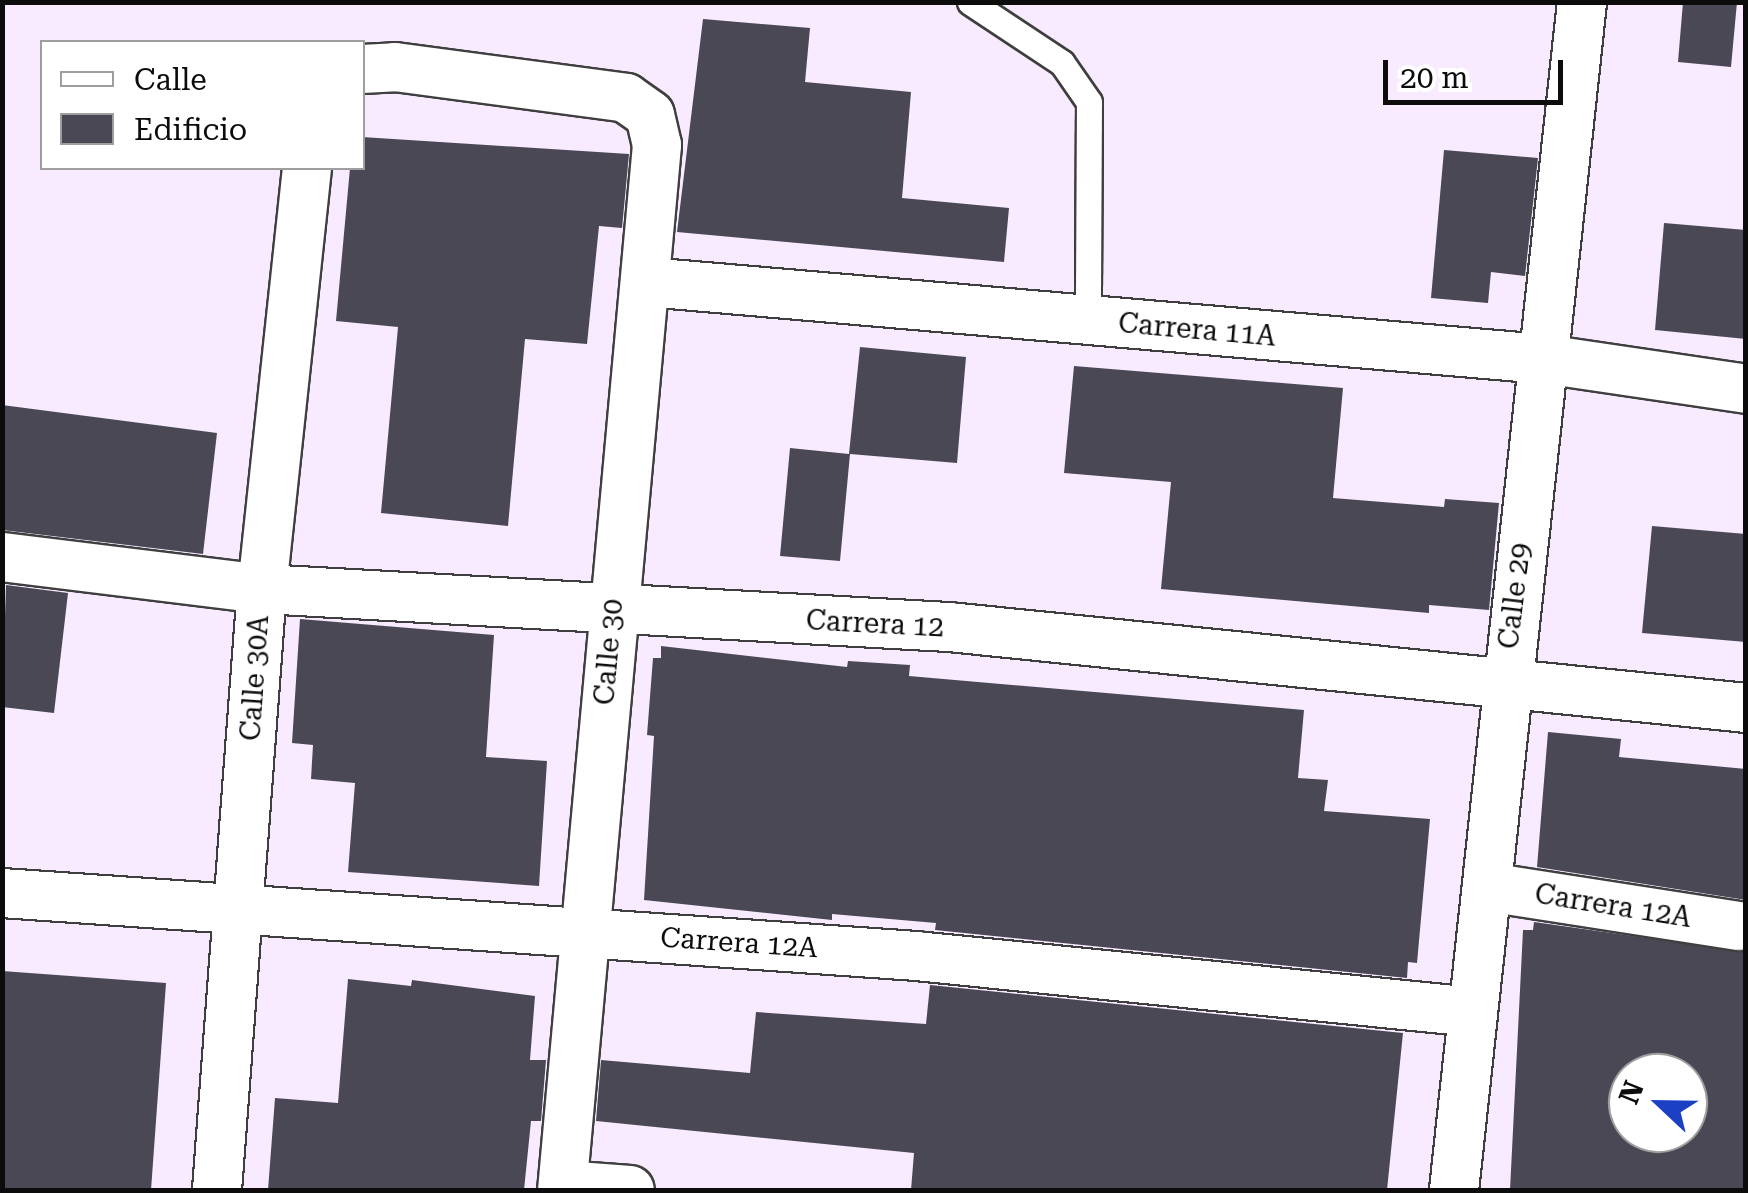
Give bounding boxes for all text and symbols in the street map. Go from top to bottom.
legend [40,40,365,170]
scale bar [1388,40,1568,102]
text: 20 m [1400,60,1469,95]
text: Calle [134,62,207,97]
text: Edificio [134,112,247,147]
street label: Carrera 11A [1117,306,1277,354]
street label: Calle 29 [1492,541,1538,651]
street label: Calle 30 [588,598,630,706]
street label: Carrera 12 [805,604,945,644]
street label: Calle 30A [234,614,276,742]
street label: Carrera 12A [1532,877,1694,935]
street label: Carrera 12A [659,921,819,965]
north arrow [1608,1053,1708,1153]
text: N [1612,1076,1651,1109]

